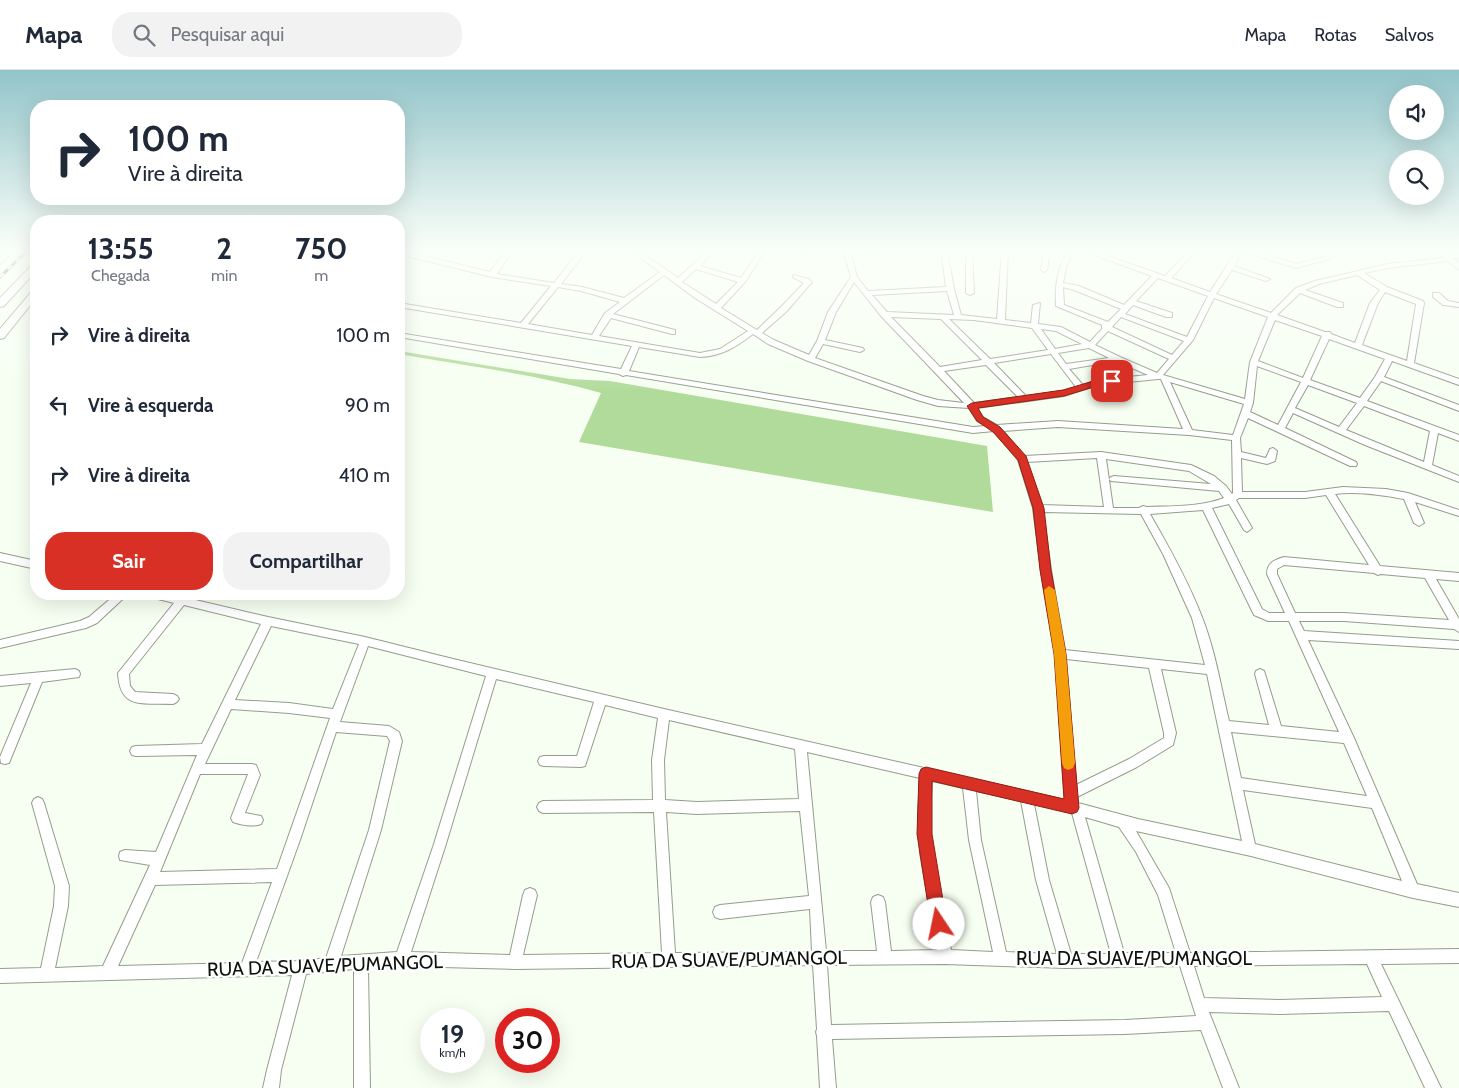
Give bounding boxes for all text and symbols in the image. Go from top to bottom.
search box [112,12,462,57]
text: Mapa [25,20,82,49]
icon: search [130,21,158,49]
text: Pesquisar aqui [170,23,284,46]
text: Mapa [1244,24,1286,46]
text: Rotas [1314,24,1357,46]
text: Salvos [1385,24,1434,46]
map controls [1389,85,1444,205]
button: sound [1389,85,1444,140]
text: 100 m [128,117,229,160]
icon: right [45,120,110,185]
button: search [1389,150,1444,205]
text: Vire à direita [128,160,243,187]
text: 13:55 [87,230,154,267]
text: 2 [216,230,232,267]
text: 750 [295,230,348,267]
text: Chegada [91,266,150,285]
text: min [211,266,237,285]
text: m [314,266,328,285]
icon: right [45,321,73,349]
text: Vire à direita [88,324,190,347]
text: 100 m [336,324,390,347]
pin [1091,360,1133,402]
icon: arrive [1098,367,1126,395]
icon: left [45,391,73,419]
text: Vire à esquerda [88,394,214,417]
text: 90 m [345,394,390,417]
icon: right [45,461,73,489]
text: Vire à direita [88,464,190,487]
text: 410 m [339,464,390,487]
button: Sair [45,532,213,590]
button: Compartilhar [223,532,390,590]
position arrow [912,897,964,949]
street label: RUA DA SUAVE/PUMANGOL [611,946,848,973]
street label: RUA DA SUAVE/PUMANGOL [1016,947,1252,970]
street label: RUA DA SUAVE/PUMANGOL [207,950,444,981]
speed limit sign: 30 [495,1008,560,1073]
text: 19 [441,1019,464,1049]
text: km/h [439,1045,466,1060]

